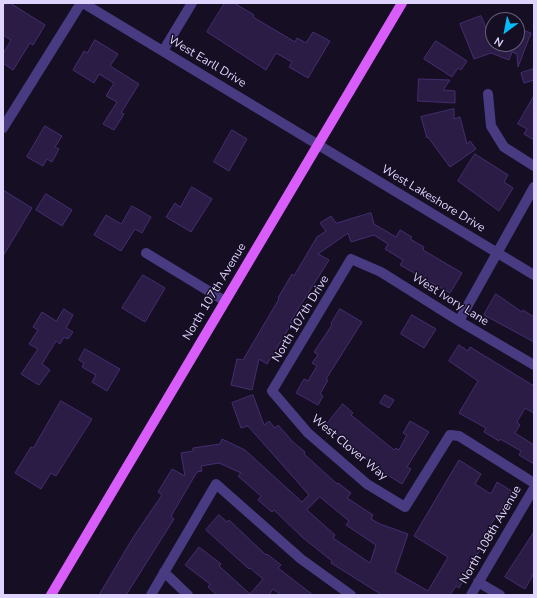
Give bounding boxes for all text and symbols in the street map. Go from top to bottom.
north arrow [485,12,525,52]
street label: West Earll Drive [166,33,248,91]
text: N [491,33,506,50]
street label: West Lakeshore Drive [379,162,487,236]
street label: North 107th Avenue [180,241,250,343]
street label: West Ivory Lane [409,271,491,329]
street label: North 107th Drive [269,273,333,365]
street label: West Clover Way [308,412,390,484]
street label: North 108th Avenue [457,483,525,587]

